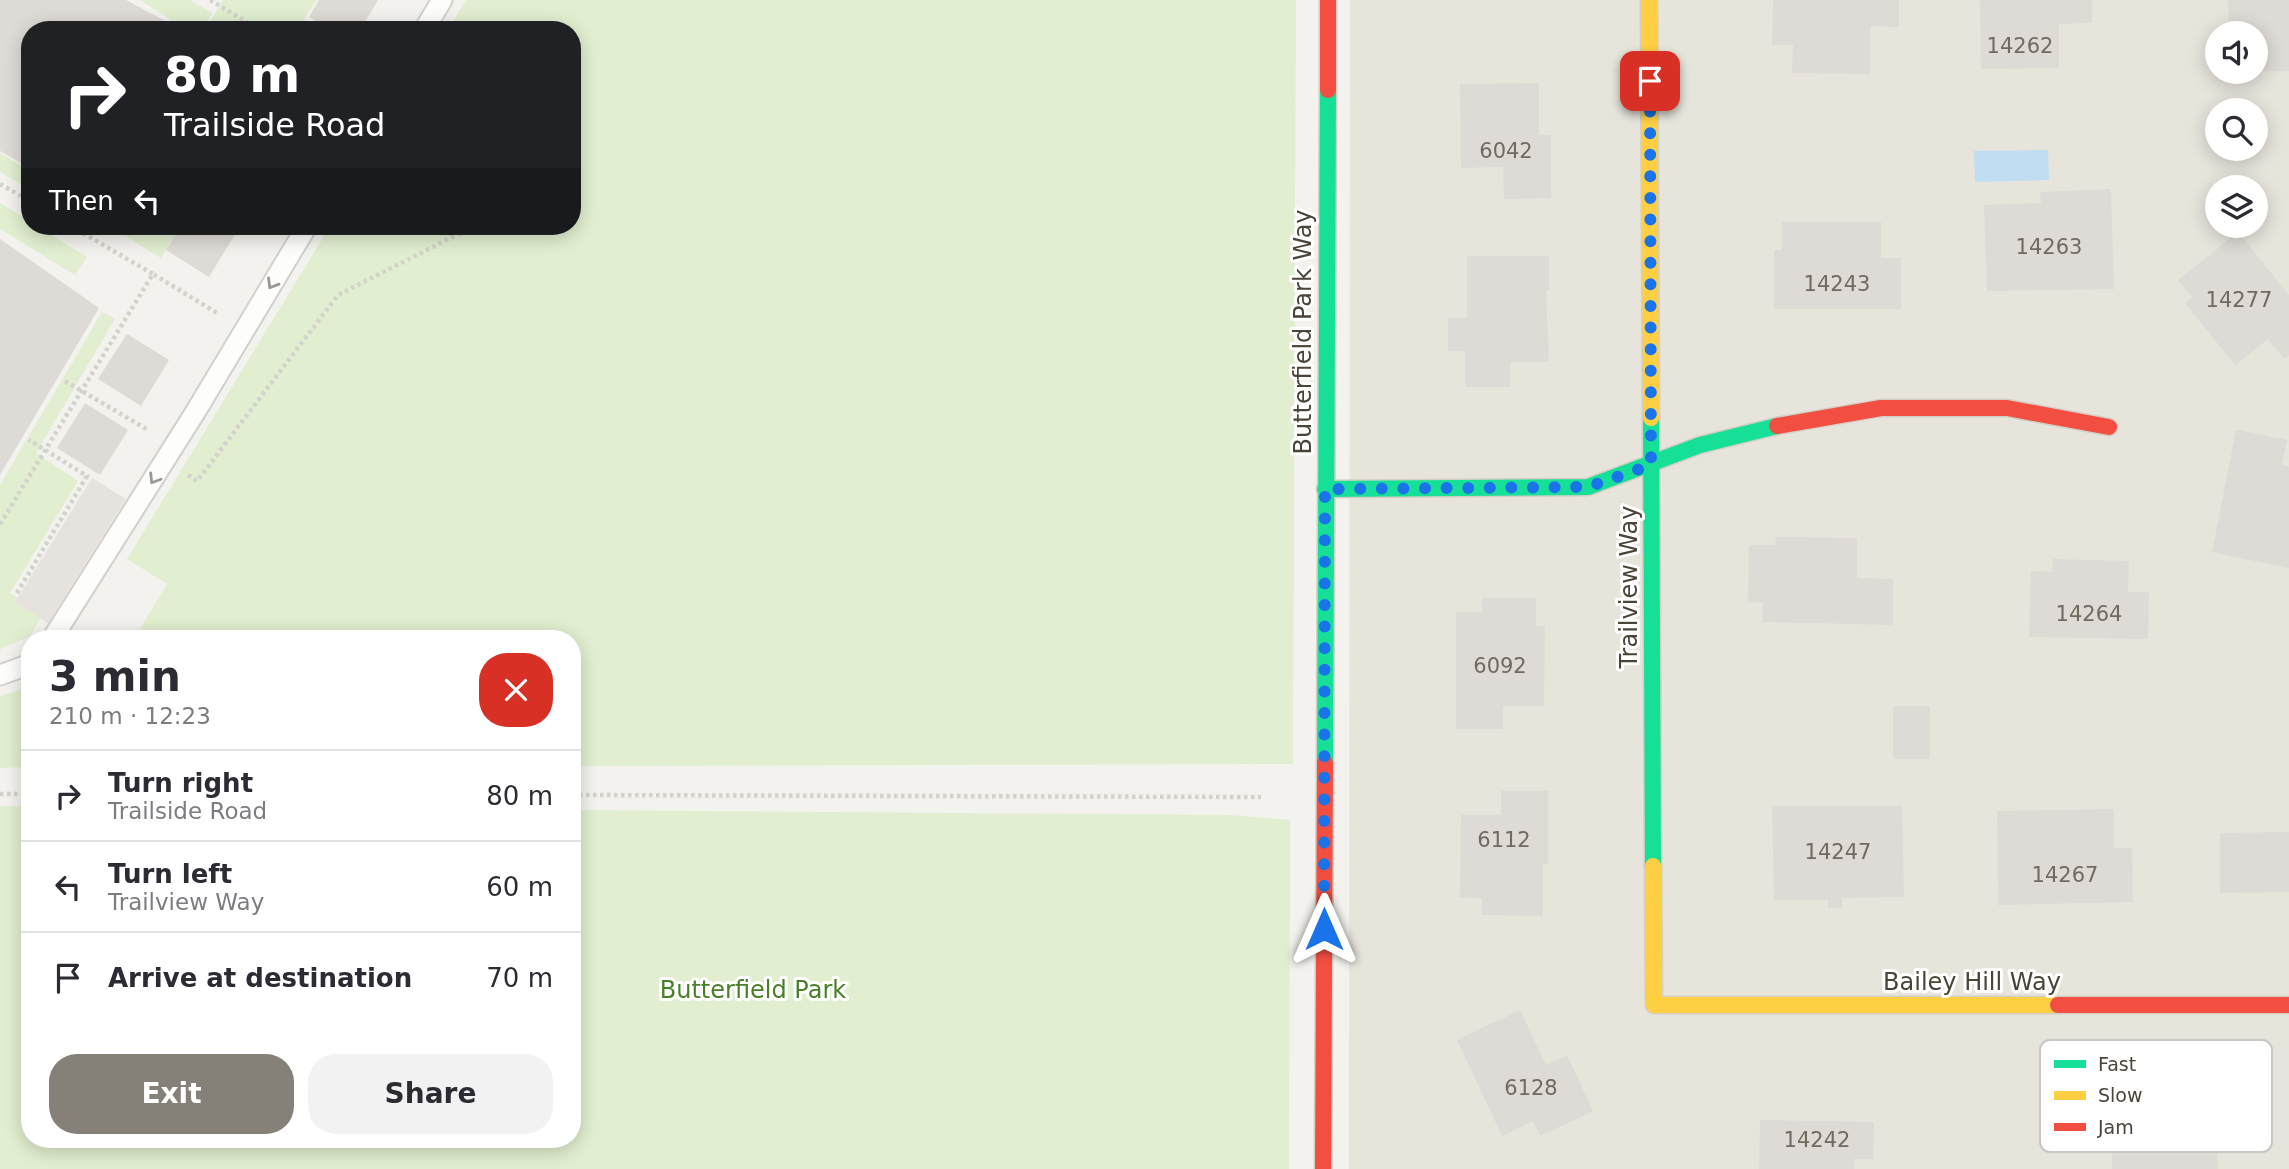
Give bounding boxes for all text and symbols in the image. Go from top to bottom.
map controls [2205,21,2268,238]
button: sound [2205,21,2268,84]
house number: 14262 [1987,34,2053,58]
text: 80 m [164,47,300,104]
icon: right [49,49,140,140]
pin [1620,51,1680,111]
icon: arrive [1631,62,1669,100]
button: search [2205,98,2268,161]
text: Trailside Road [164,106,385,144]
house number: 6042 [1479,139,1533,163]
button: layers [2205,175,2268,238]
icon: left [128,182,166,220]
text: Then [49,186,114,216]
street label: Butterfield Park Way [1289,209,1317,455]
house number: 14263 [2016,235,2082,259]
house number: 14243 [1804,272,1870,296]
one-way arrow [267,277,280,290]
house number: 14277 [2206,288,2272,312]
one-way arrow [149,471,162,484]
street label: Trailview Way [1615,505,1643,670]
house number: 14264 [2056,602,2122,626]
text: 3 min [49,652,181,701]
button: close [479,653,553,727]
house number: 6092 [1473,654,1527,678]
text: 210 m · 12:23 [49,703,211,729]
text: Turn right [108,768,253,798]
icon: right [49,777,87,815]
text: 80 m [486,781,553,811]
text: Trailside Road [108,798,267,824]
house number: 6112 [1477,828,1531,852]
house number: 14247 [1805,840,1871,864]
text: Turn left [108,859,232,889]
house number: 14267 [2032,863,2098,887]
icon: left [49,868,87,906]
text: 60 m [486,872,553,902]
text: Trailview Way [108,889,264,915]
position arrow [1287,892,1361,966]
icon: arrive [49,959,87,997]
text: Arrive at destination [108,963,412,993]
text: 70 m [486,963,553,993]
street label: Bailey Hill Way [1883,968,2061,996]
park label: Butterfield Park [660,976,846,1004]
legend [2040,1040,2272,1152]
text: Fast [2098,1053,2136,1075]
button: Exit [49,1054,294,1134]
button: Share [308,1054,553,1134]
house number: 6128 [1504,1076,1558,1100]
text: Slow [2098,1084,2143,1106]
text: Jam [2097,1116,2134,1138]
house number: 14242 [1784,1128,1850,1152]

